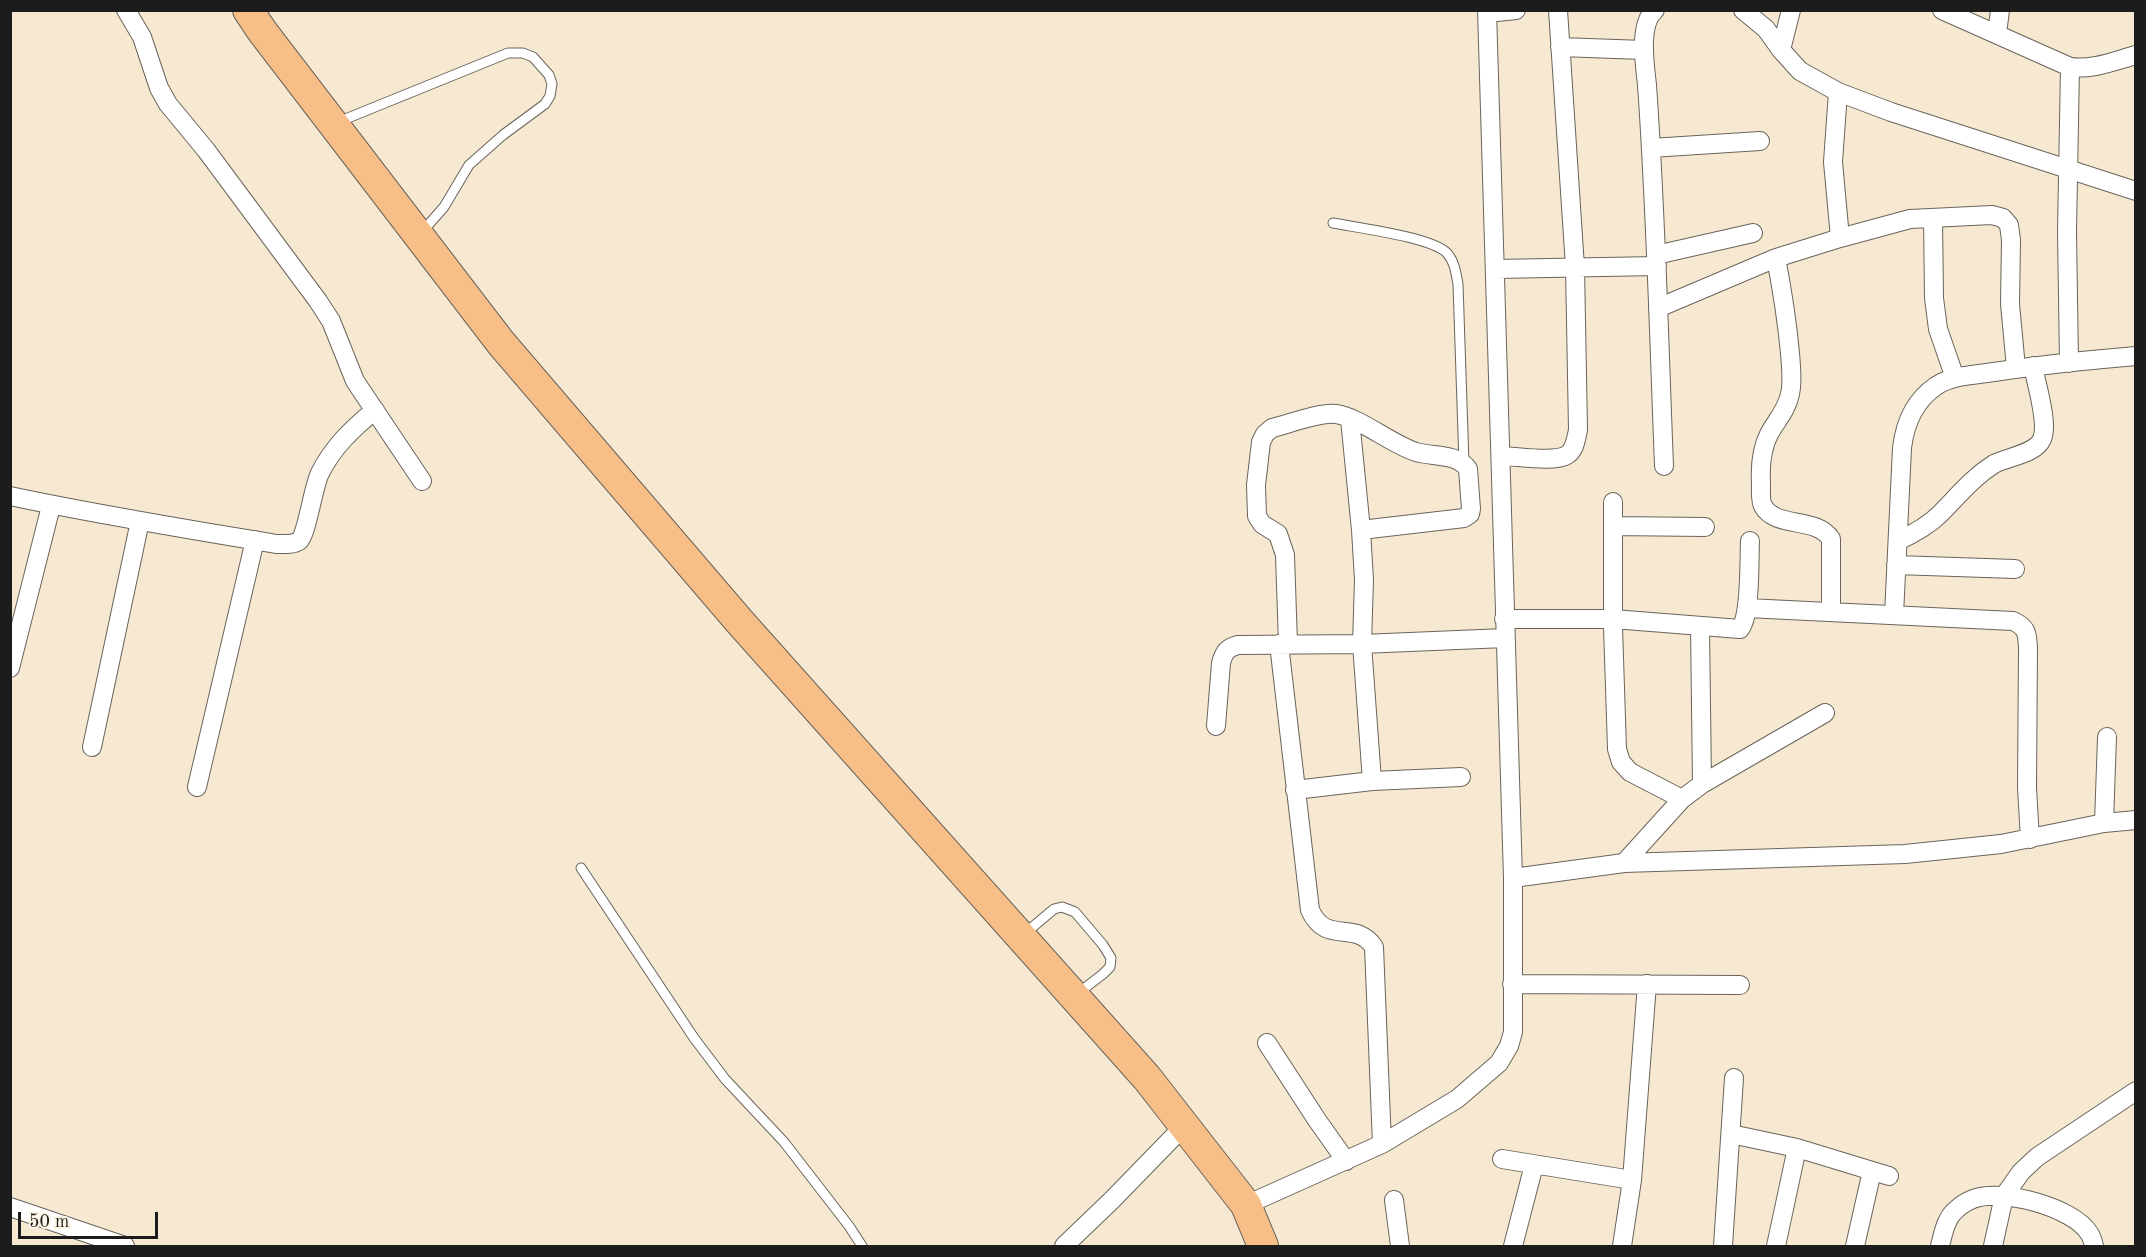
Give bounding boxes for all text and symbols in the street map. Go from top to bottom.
scale bar [21,1200,160,1238]
text: 50 m [29,1213,69,1231]

